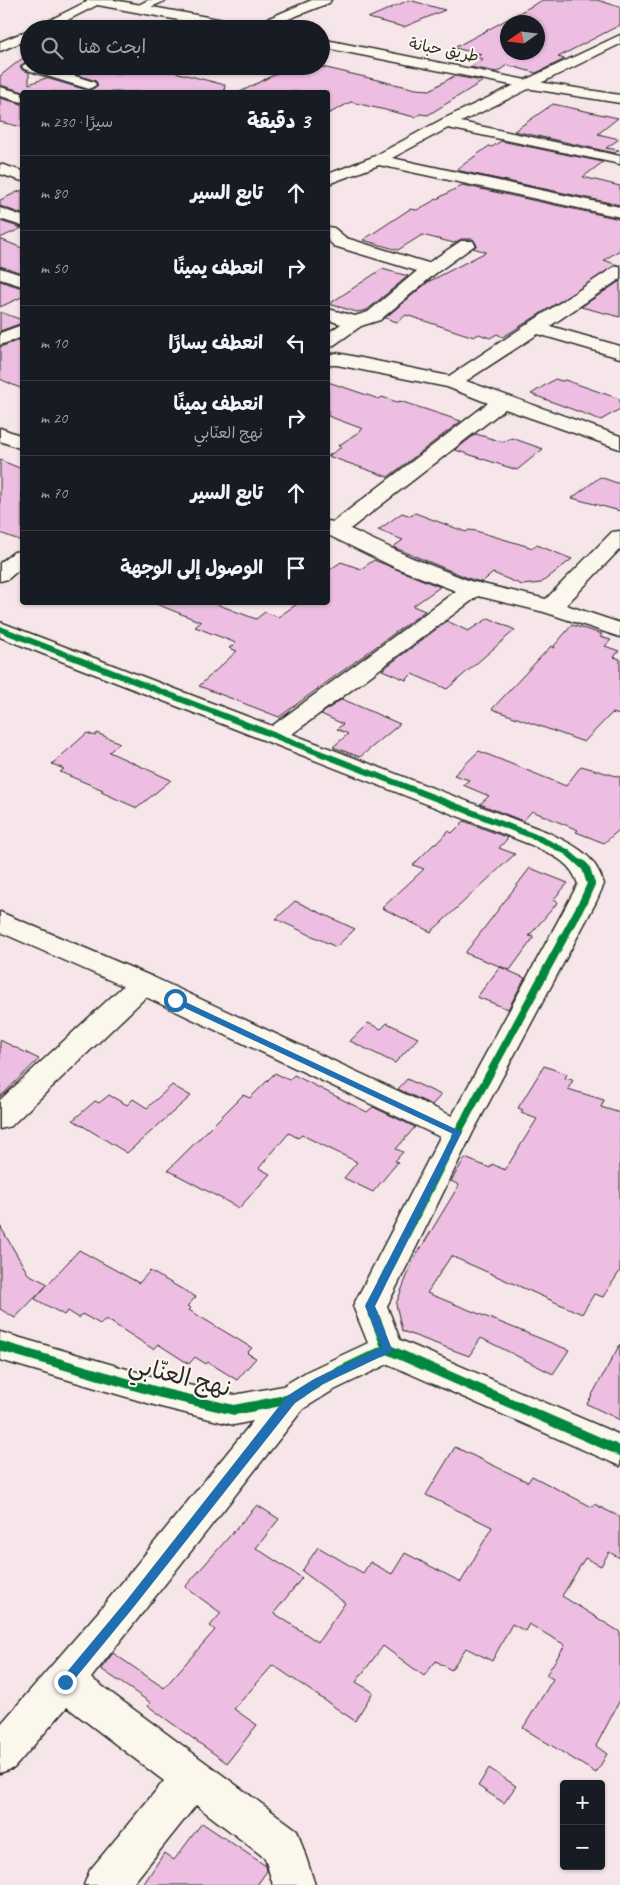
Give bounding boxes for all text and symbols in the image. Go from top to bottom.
north arrow [500,15,545,60]
search box [20,20,330,75]
street label: طريق حبانة [407,33,481,67]
icon: search [38,34,66,62]
text: ابحث هنا [78,35,146,59]
text: 3 دقيقة [247,108,310,134]
text: سيرًا · 230 m [40,112,113,132]
icon: ahead [282,179,310,207]
text: تابع السير [191,181,263,205]
text: 80 m [40,183,67,203]
icon: right [282,254,310,282]
text: انعطف يمينًا [174,256,263,280]
text: 50 m [40,258,67,278]
icon: left [282,329,310,357]
text: انعطف يسارًا [169,331,263,355]
text: 10 m [40,333,67,353]
text: انعطف يمينًا [174,392,263,416]
icon: right [282,404,310,432]
text: 20 m [40,408,67,428]
text: نهج العنّابي [194,423,263,443]
icon: ahead [282,479,310,507]
text: تابع السير [191,481,263,505]
text: 70 m [40,483,67,503]
icon: arrive [282,554,310,582]
text: الوصول إلى الوجهة [120,556,263,580]
route start [164,989,187,1012]
street label: نهج العنّابي [124,1349,234,1409]
route end [54,1671,77,1694]
map controls [560,1780,605,1870]
button: + [560,1780,605,1825]
button: − [560,1825,605,1870]

